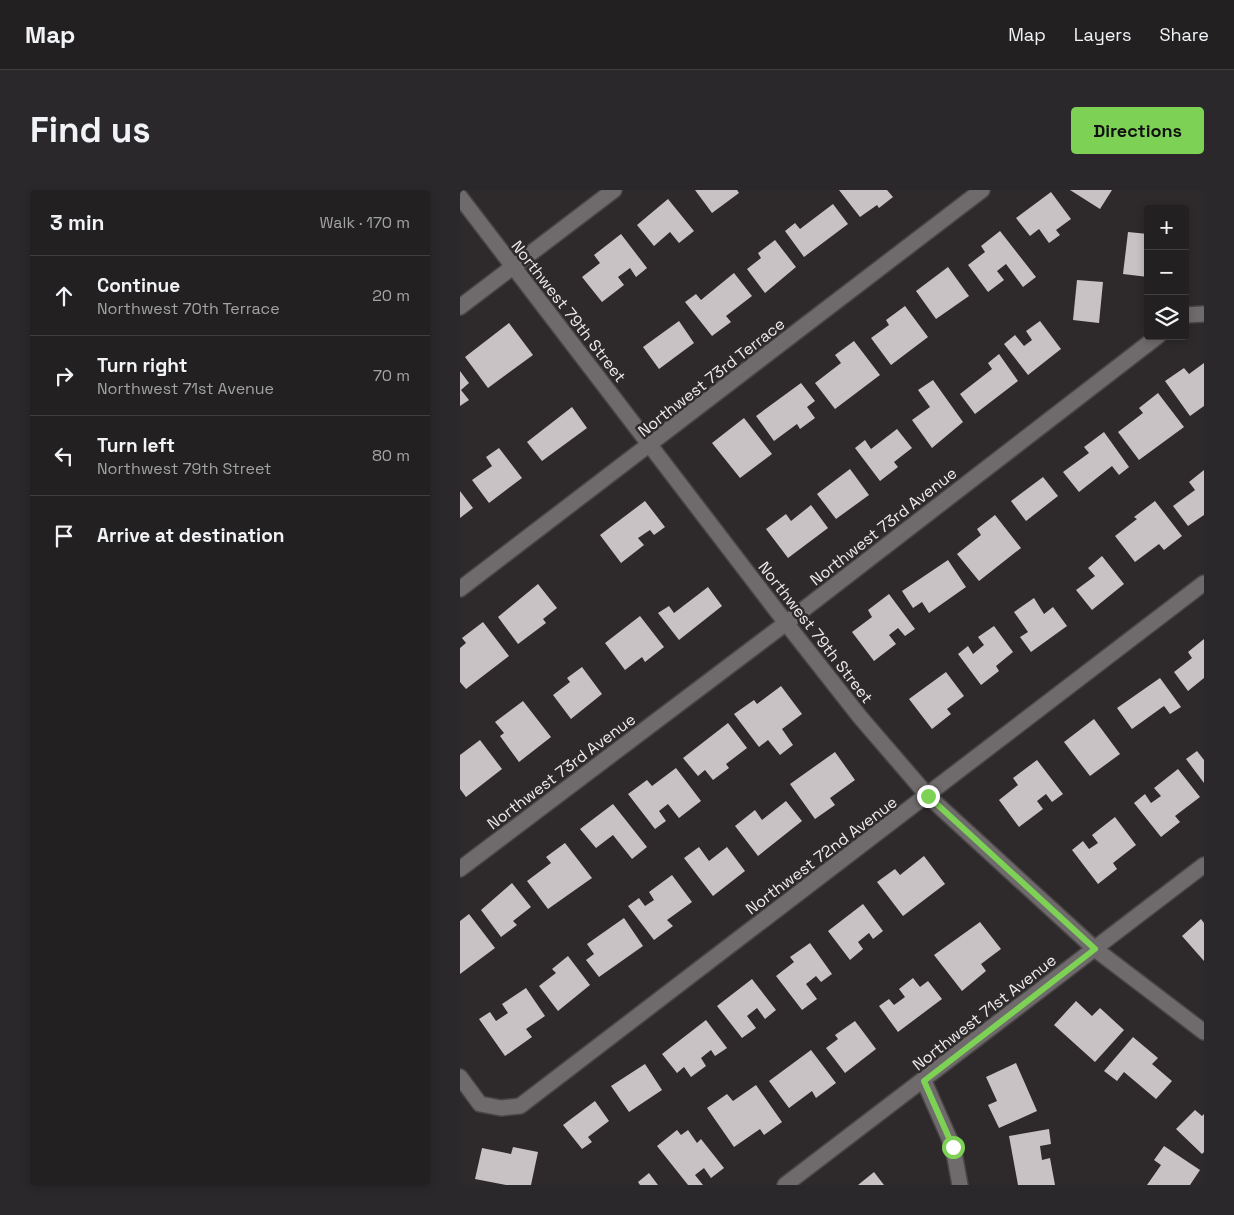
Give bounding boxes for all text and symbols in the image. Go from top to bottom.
text: Map [25,19,75,50]
text: Map [1008,23,1046,46]
text: Layers [1074,23,1131,46]
text: Share [1159,23,1209,46]
button: Directions [1071,107,1204,154]
text: Find us [30,108,151,152]
map controls [1144,205,1189,340]
button: + [1144,205,1189,250]
text: 3 min [50,209,105,236]
text: Walk · 170 m [320,212,410,233]
street label: Northwest 79th Street [507,236,631,387]
button: − [1144,250,1189,295]
text: Continue [97,273,180,298]
icon: ahead [50,282,78,310]
text: 20 m [372,285,410,306]
button: layers [1144,295,1189,340]
text: Northwest 70th Terrace [97,298,280,319]
street label: Northwest 73rd Terrace [634,313,789,441]
text: Turn right [97,353,187,378]
icon: right [50,362,78,390]
text: 70 m [373,365,410,386]
text: Northwest 71st Avenue [97,378,274,399]
text: Turn left [97,433,175,458]
icon: left [50,442,78,470]
text: 80 m [372,445,410,466]
text: Northwest 79th Street [97,458,271,479]
street label: Northwest 73rd Avenue [806,463,961,590]
icon: arrive [50,522,78,550]
text: Arrive at destination [97,523,285,548]
street label: Northwest 79th Street [754,557,878,708]
street label: Northwest 73rd Avenue [483,709,640,834]
route end [917,785,940,808]
street label: Northwest 72nd Avenue [741,791,901,919]
street label: Northwest 71st Avenue [908,950,1061,1075]
route start [942,1136,965,1159]

